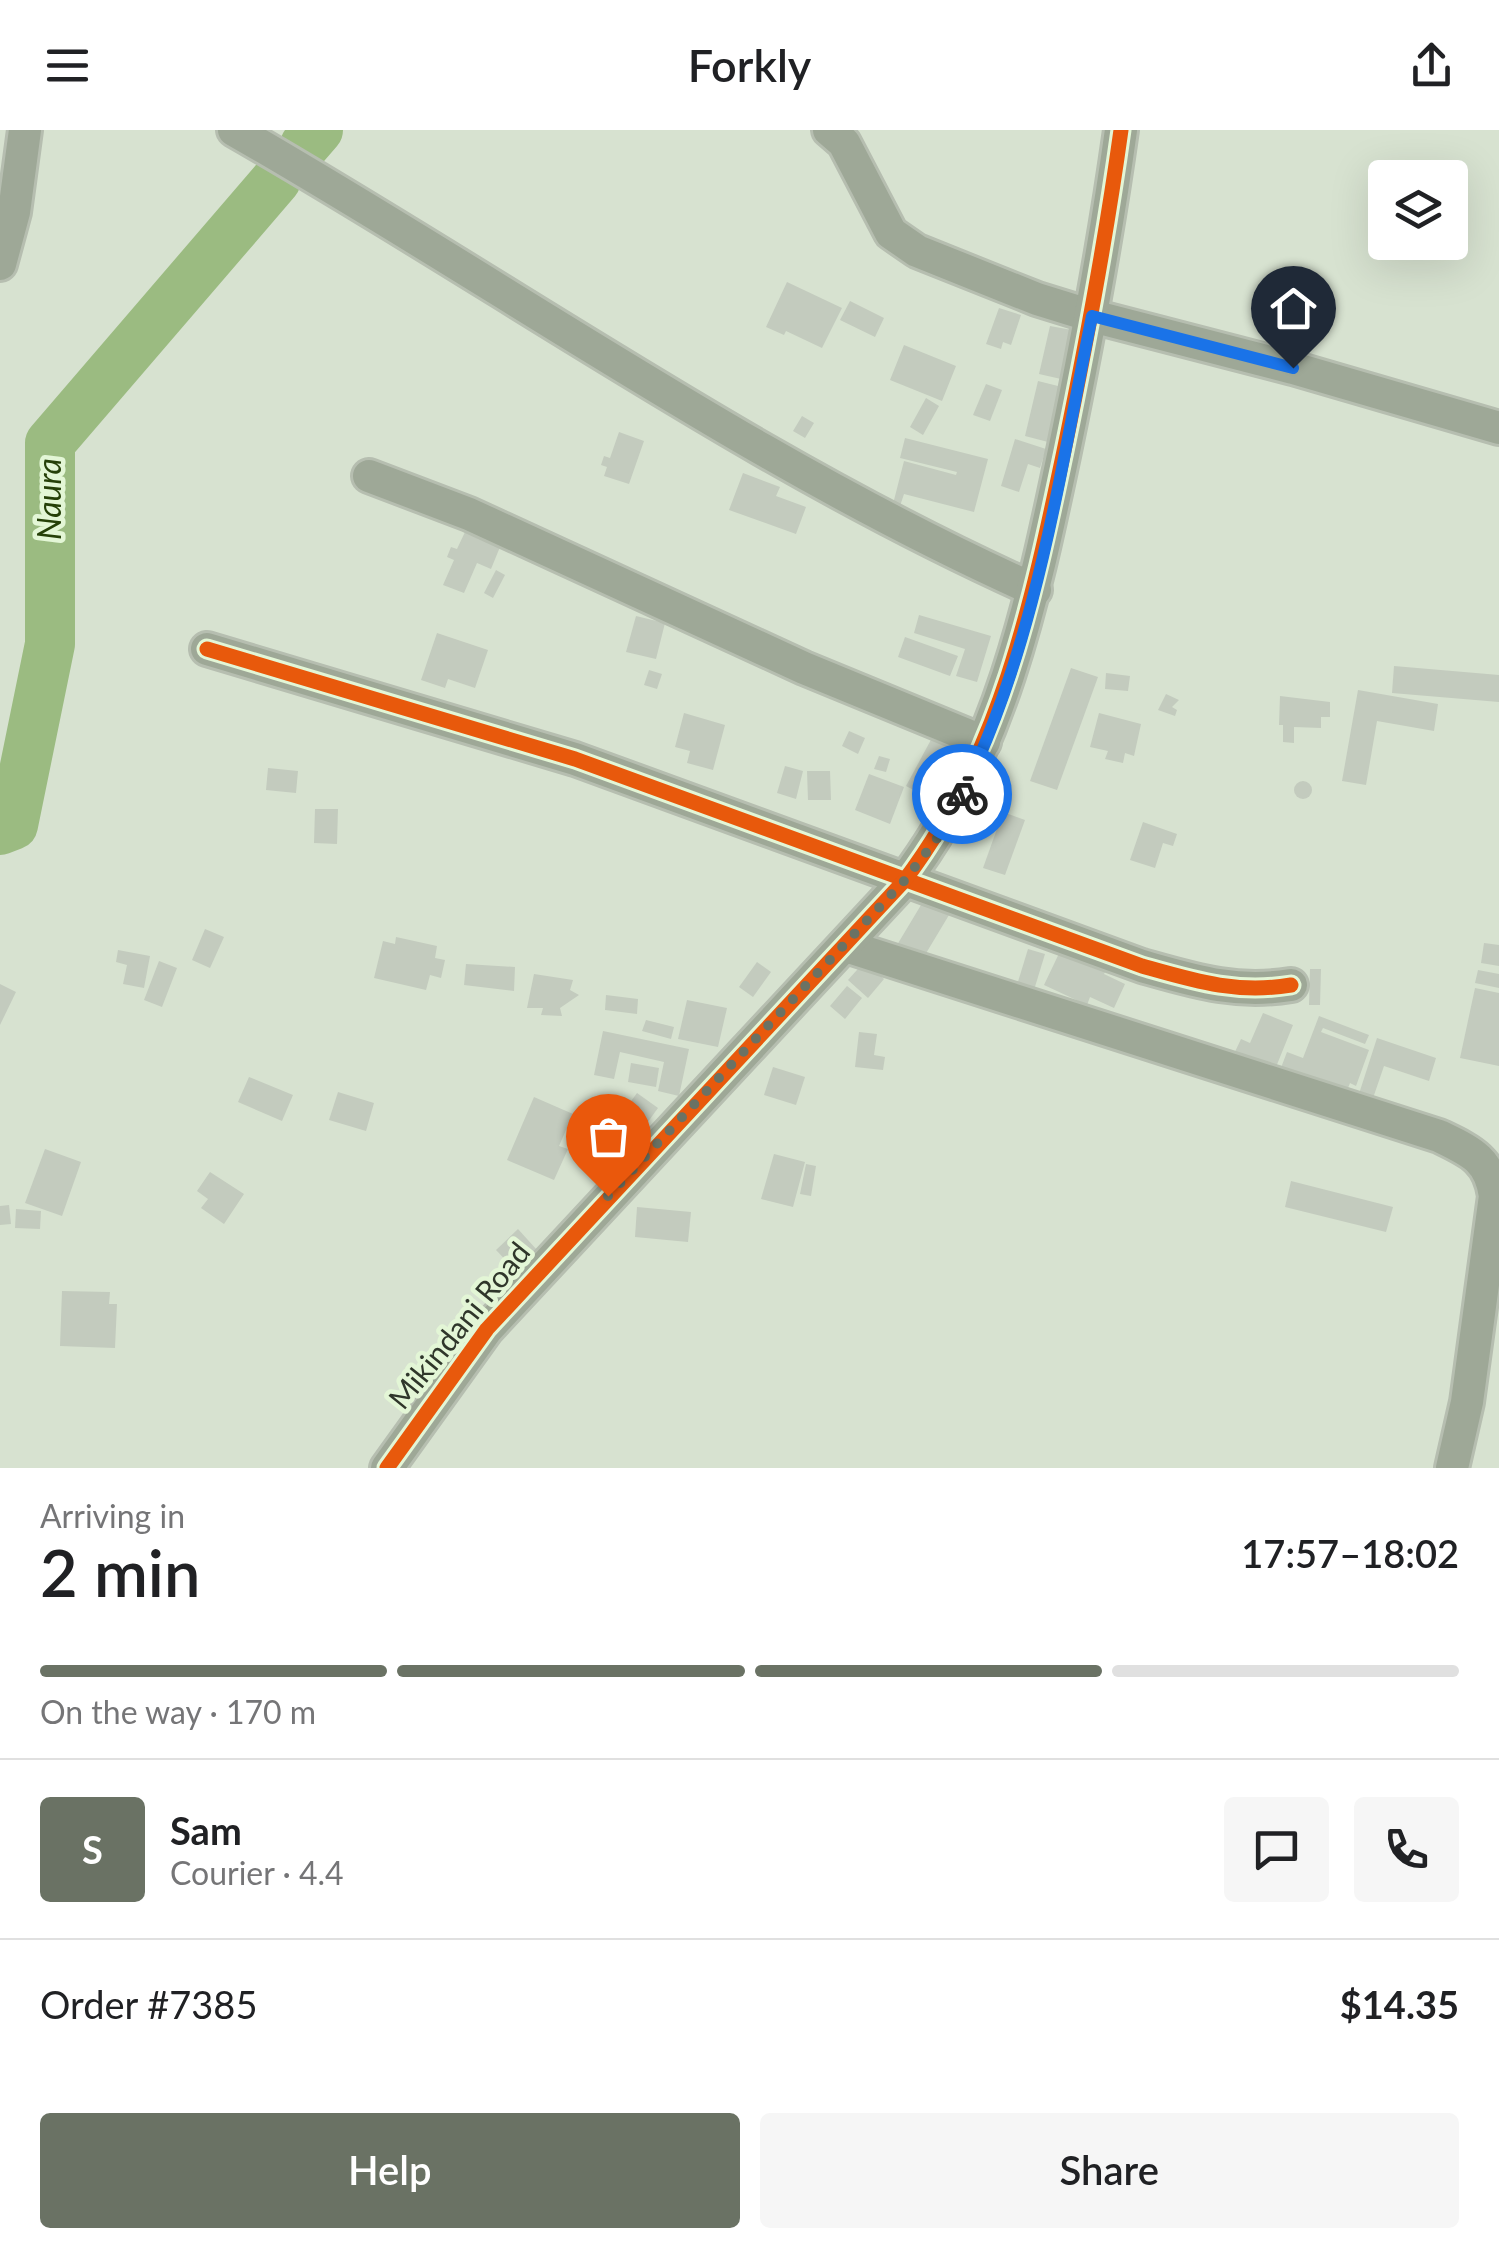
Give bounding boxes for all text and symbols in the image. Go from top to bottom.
icon: menu [40,38,95,93]
text: Forkly [688,38,811,92]
icon: share [1404,38,1459,93]
map controls [1368,160,1468,260]
button: layers [1368,160,1468,260]
pin [1251,266,1336,369]
icon: home [1266,281,1321,336]
water label: Naura [29,458,68,540]
courier [912,744,1012,844]
icon: bike [935,767,990,822]
pin [566,1094,651,1197]
icon: bag [581,1109,636,1164]
street label: Mikindani Road [380,1234,537,1415]
text: Arriving in [40,1496,185,1535]
text: 17:57–18:02 [1241,1530,1459,1576]
text: 2 min [40,1533,200,1611]
text: On the way · 170 m [40,1692,316,1731]
button: chat [1224,1797,1329,1902]
button: phone [1354,1797,1459,1902]
text: Sam [170,1807,242,1853]
text: S [82,1826,103,1872]
text: Courier · 4.4 [170,1853,344,1892]
text: Order #7385 [40,1981,257,2027]
text: $14.35 [1340,1981,1459,2027]
button: Help [40,2113,740,2228]
button: Share [760,2113,1459,2228]

